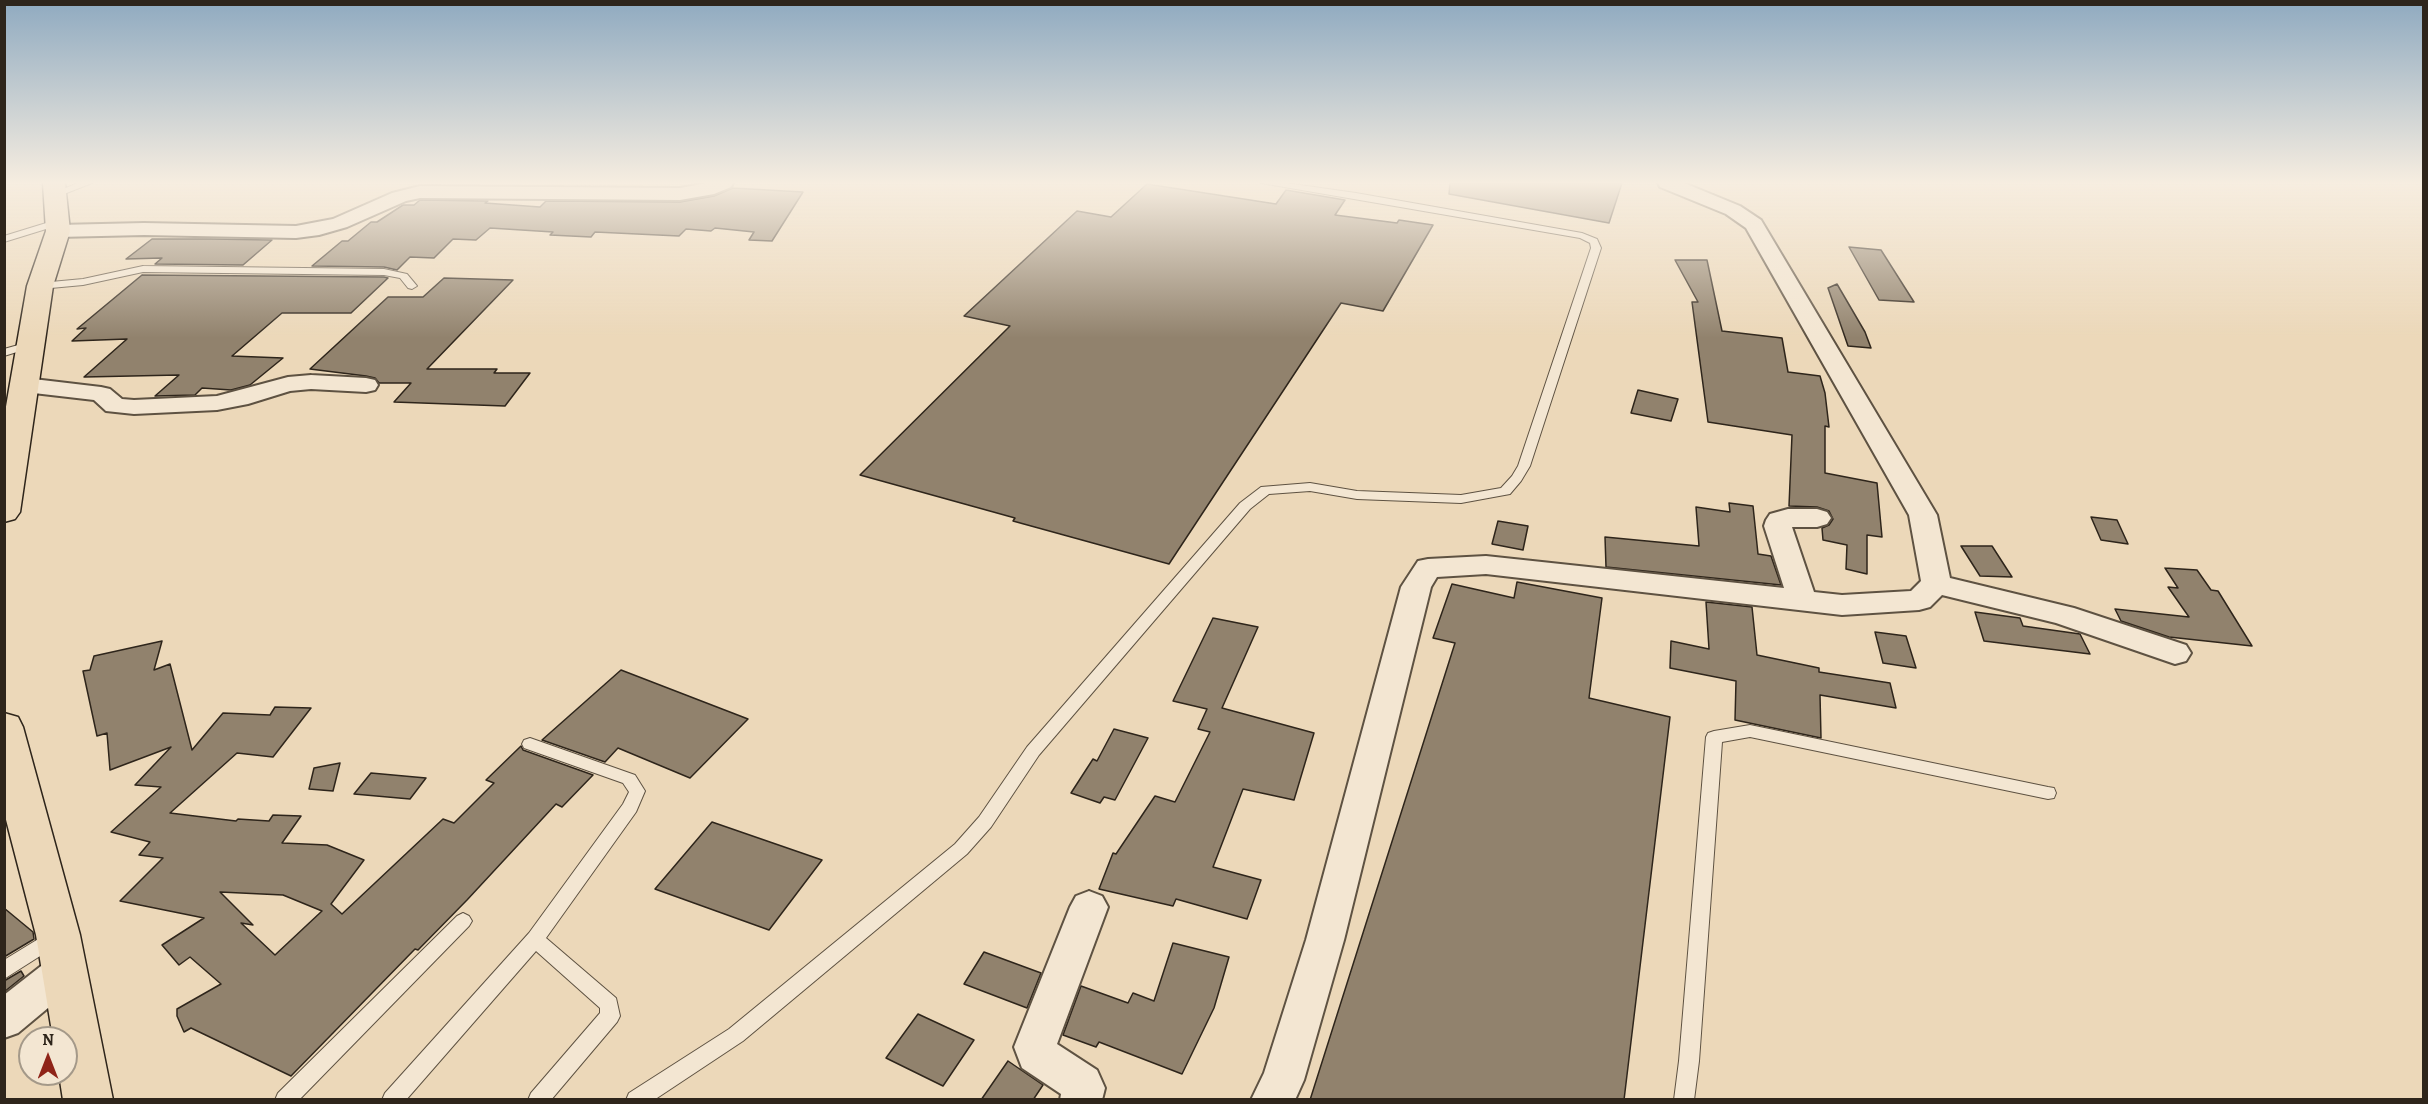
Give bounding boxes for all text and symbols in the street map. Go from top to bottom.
north arrow [18,1026,78,1086]
text: N [42,1029,54,1051]

